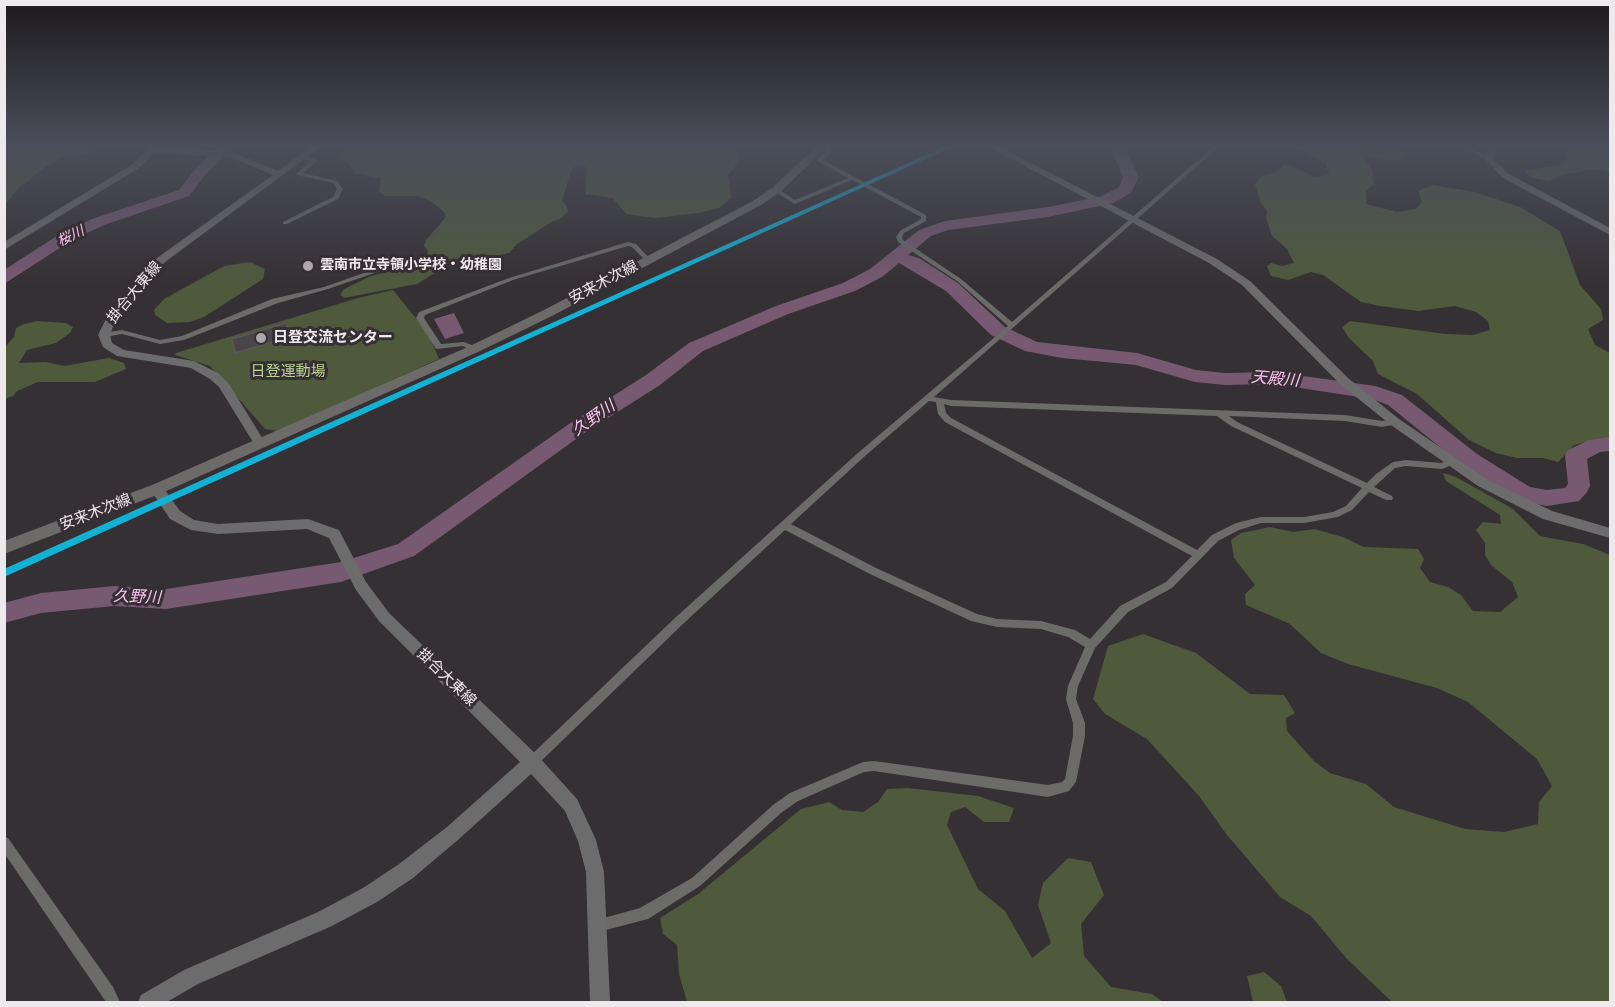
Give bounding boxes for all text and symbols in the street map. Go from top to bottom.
water label: 桜川 [55,223,87,251]
street label: 安来木次線 [567,257,641,309]
street label: 掛合大東線 [104,258,166,328]
place label: 雲南市立寺領小学校・幼稚園 [320,258,502,274]
marker: 雲南市立寺領小学校・幼稚園 [301,259,315,273]
place label: 日登交流センター [273,329,393,347]
marker: 日登交流センター [254,331,268,345]
park label: 日登運動場 [251,363,325,381]
water label: 天殿川 [1250,368,1300,392]
water label: 久野川 [569,397,619,441]
street label: 安来木次線 [58,491,134,535]
water label: 久野川 [113,588,161,608]
street label: 掛合大東線 [413,645,479,711]

